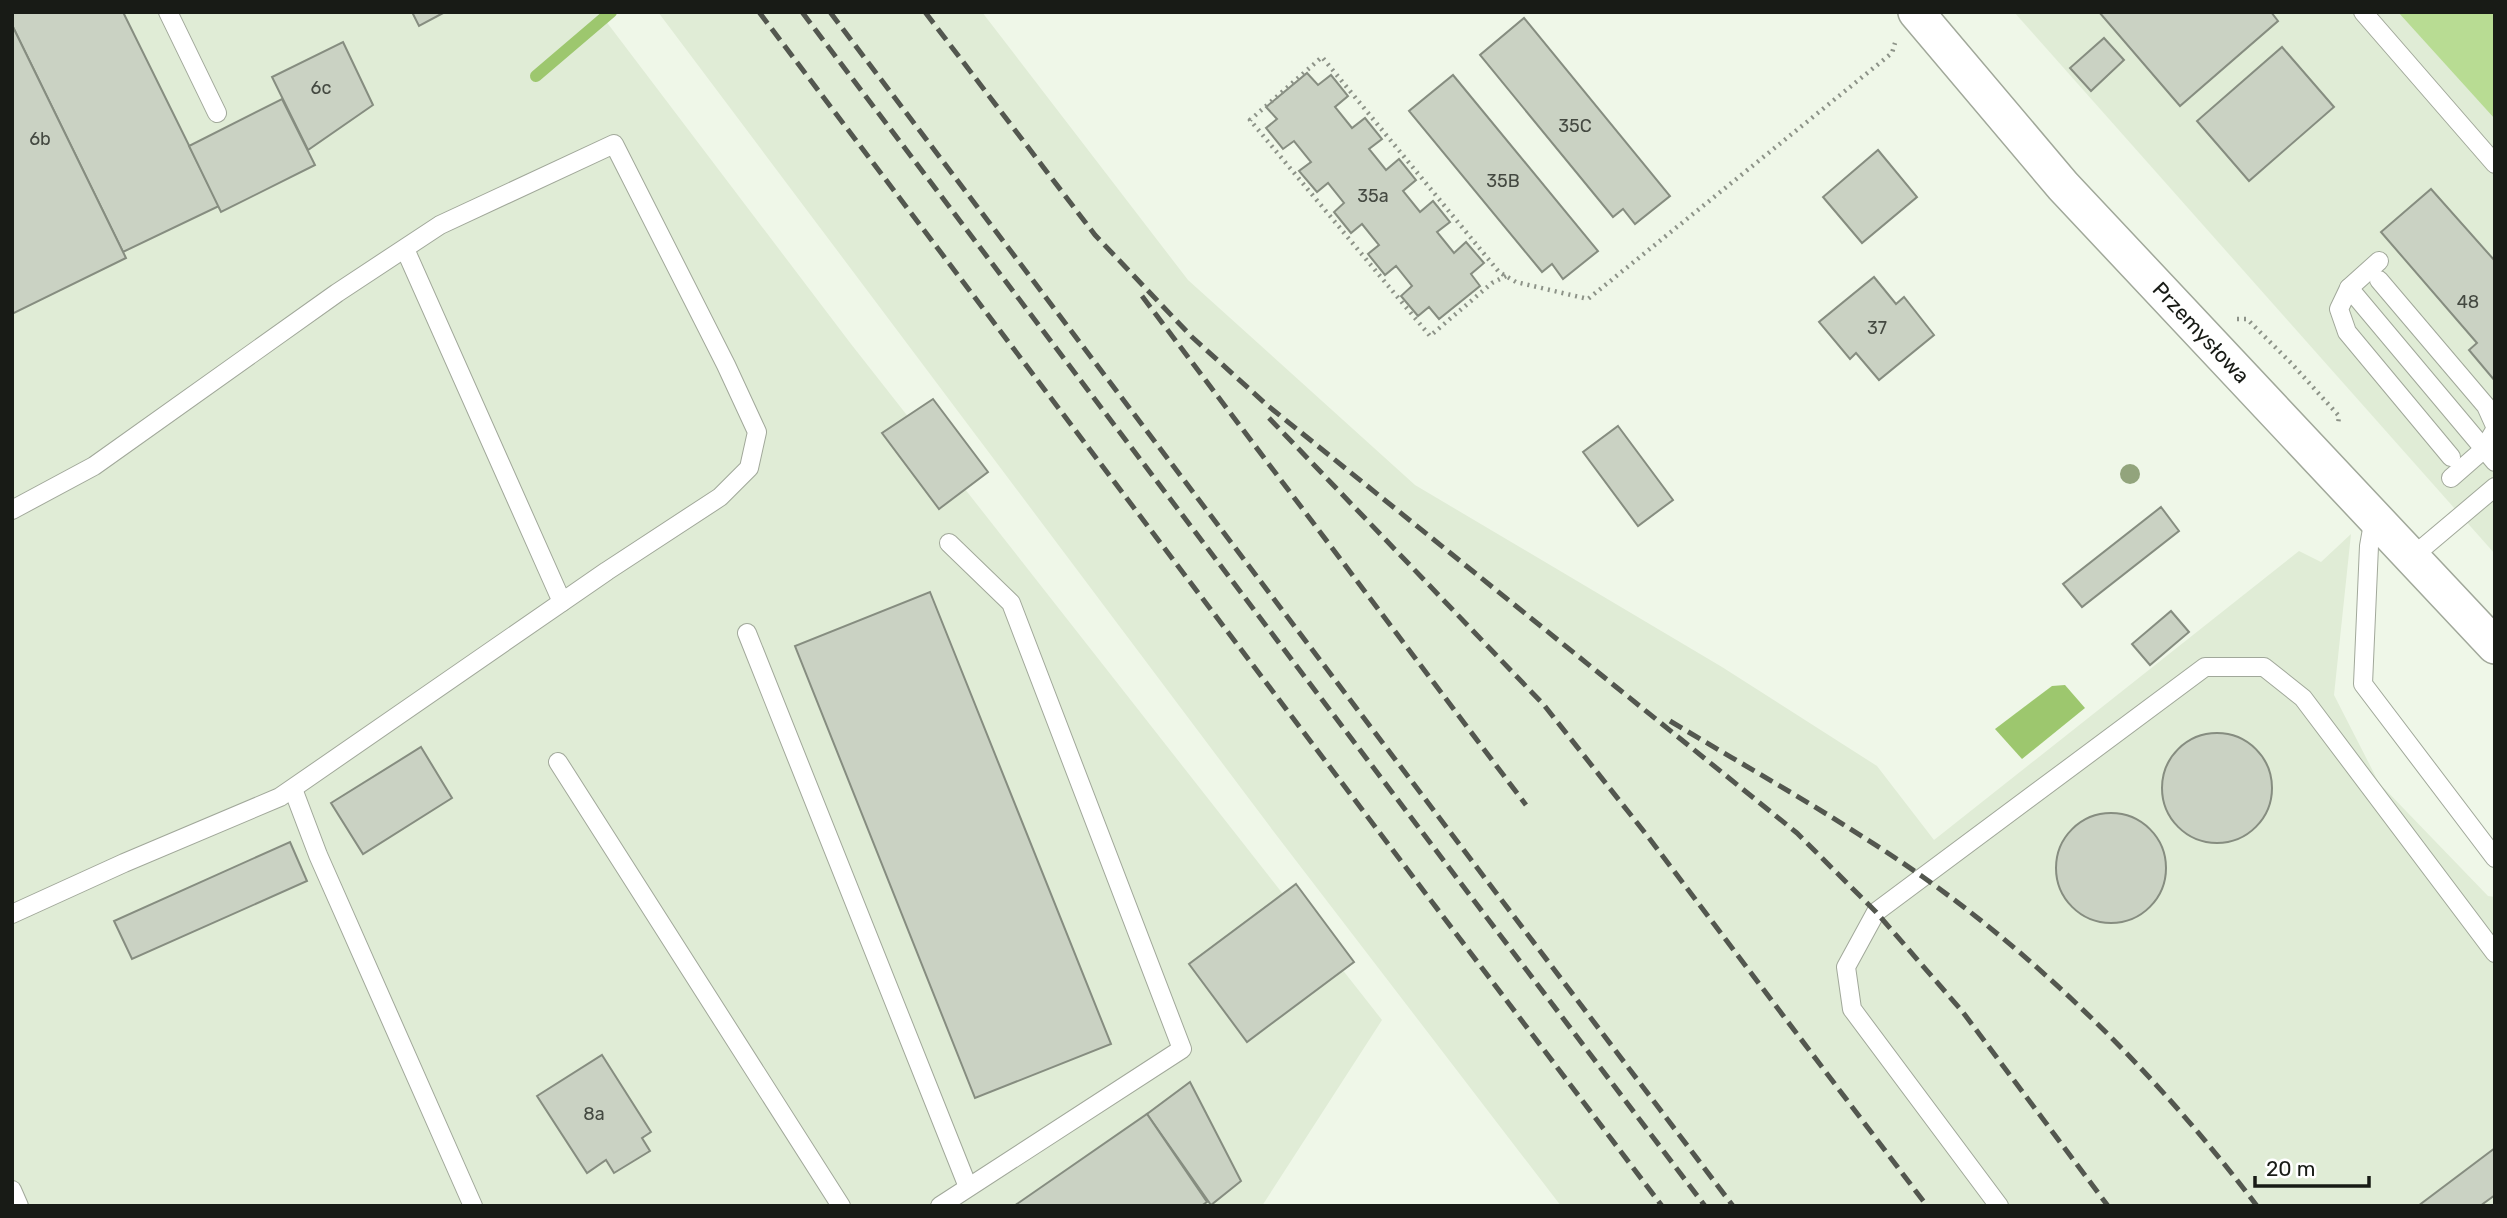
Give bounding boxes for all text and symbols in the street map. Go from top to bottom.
house number: 6c [311,77,331,99]
house number: 35C [1558,115,1592,137]
house number: 6b [29,128,51,150]
house number: 35B [1486,170,1520,192]
house number: 35a [1357,185,1389,207]
street label: Przemysłowa [2148,276,2255,388]
house number: 48 [2457,291,2479,313]
house number: 37 [1867,317,1887,339]
house number: 8a [583,1103,605,1125]
scale bar [2255,1144,2369,1188]
text: 20 m [2266,1156,2315,1181]

